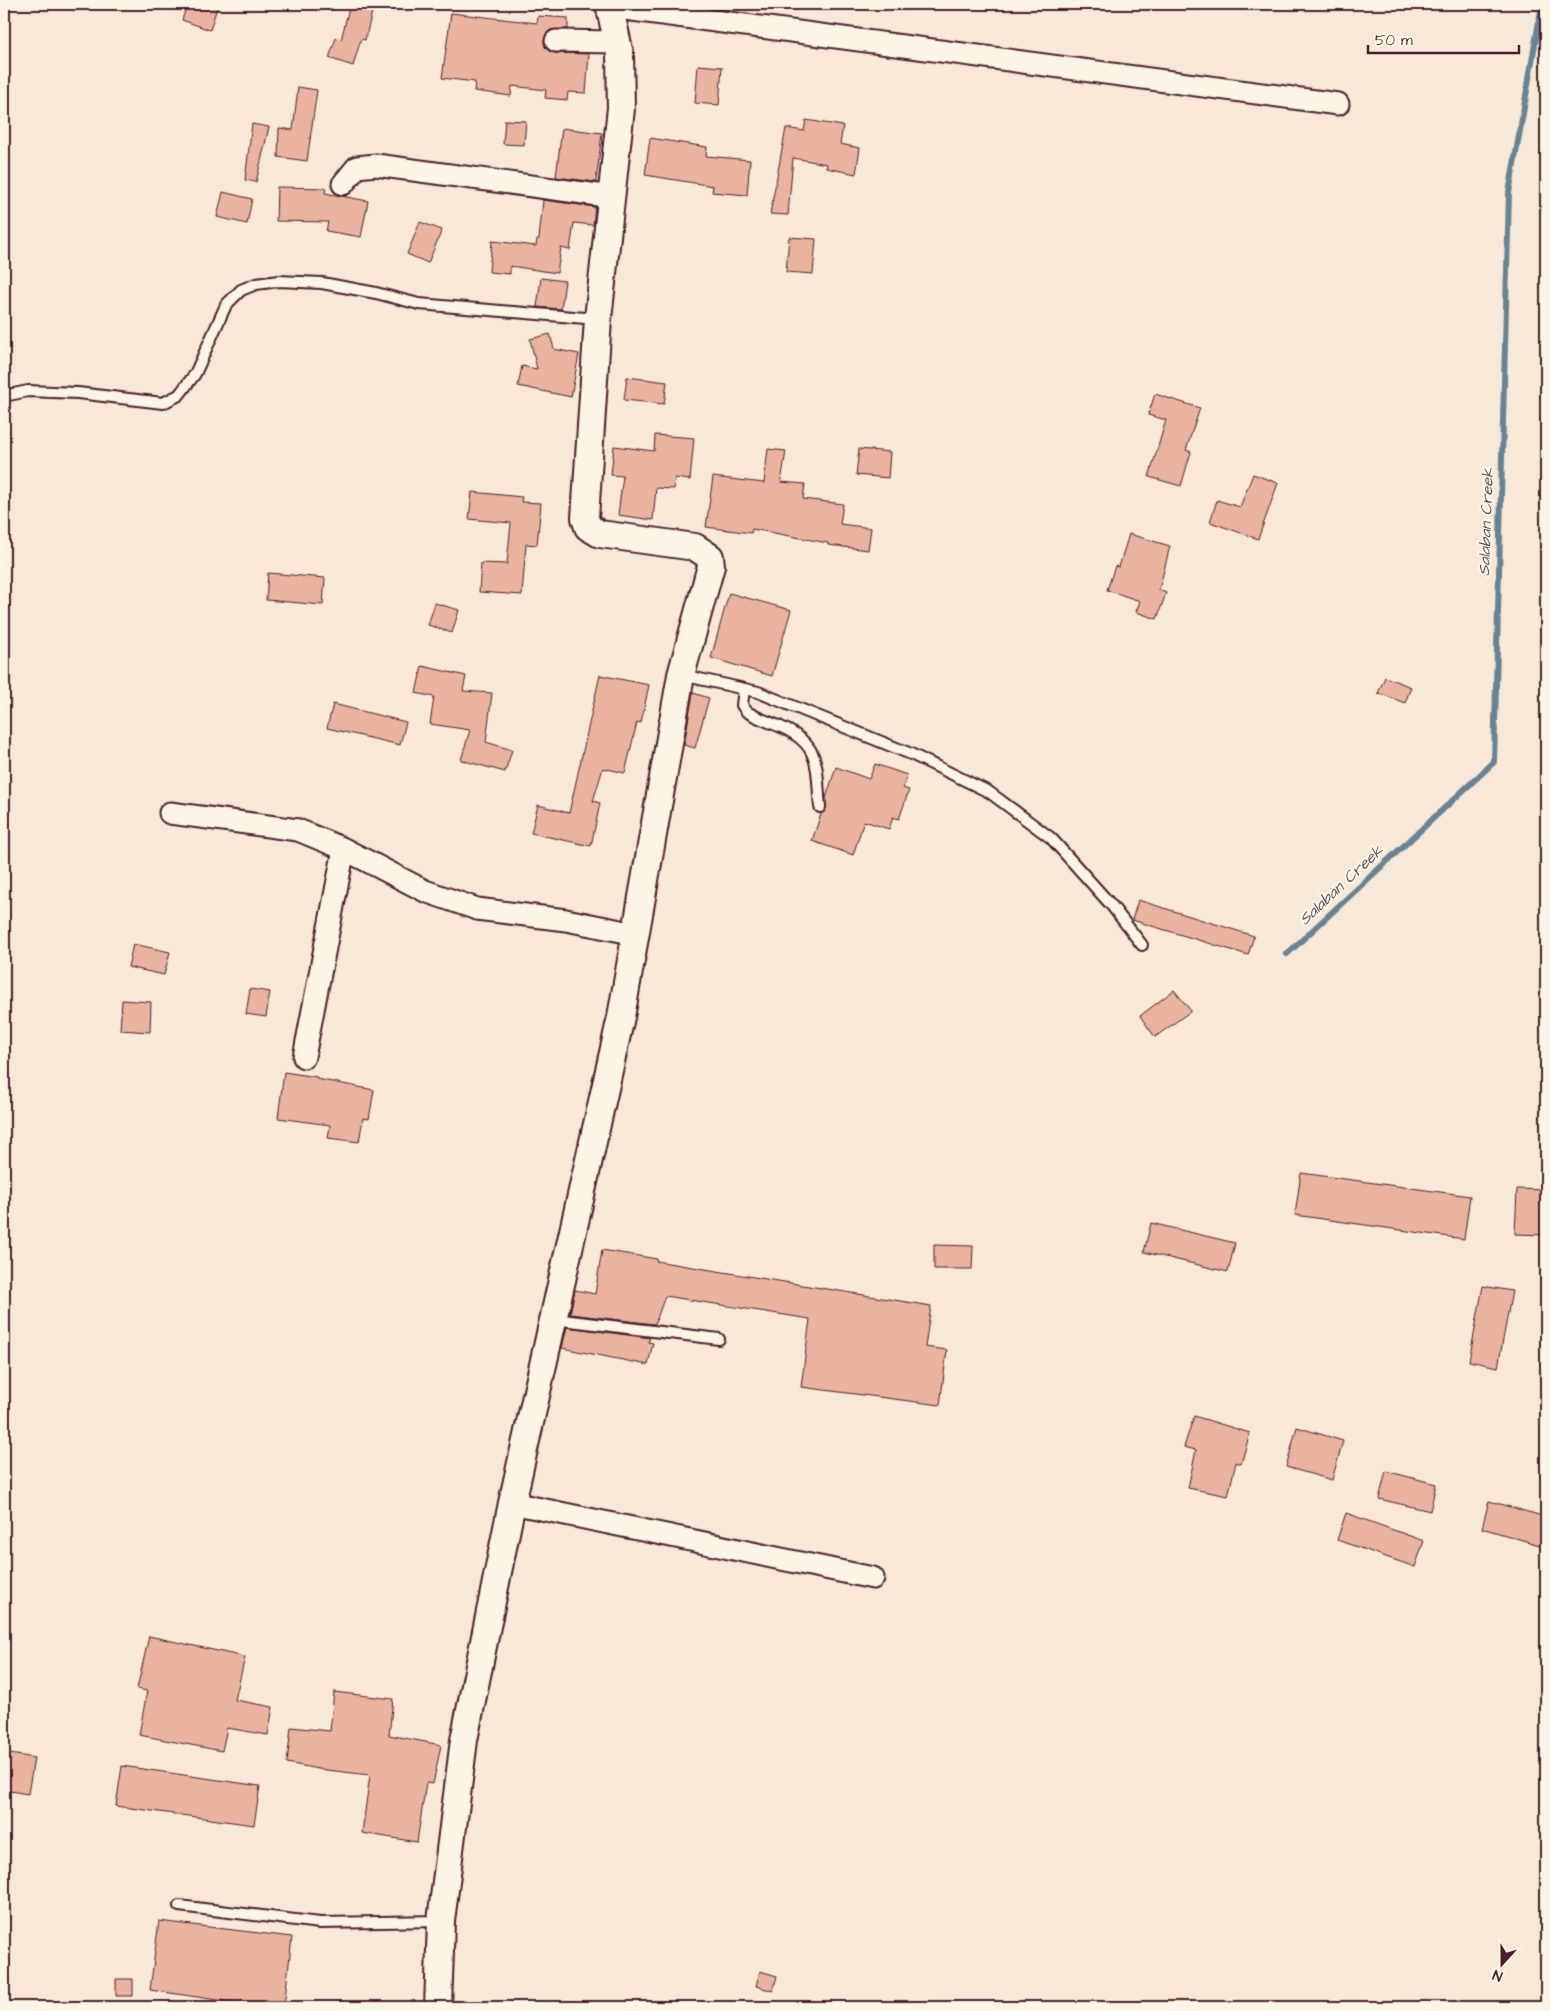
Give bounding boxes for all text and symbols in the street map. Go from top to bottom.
scale bar [1368,22,1519,54]
text: 50 m [1375,30,1413,51]
water label: Salaban Creek [1473,467,1499,576]
water label: Salaban Creek [1294,839,1389,930]
north arrow [1478,1938,1528,1988]
text: N [1490,1964,1505,1986]

